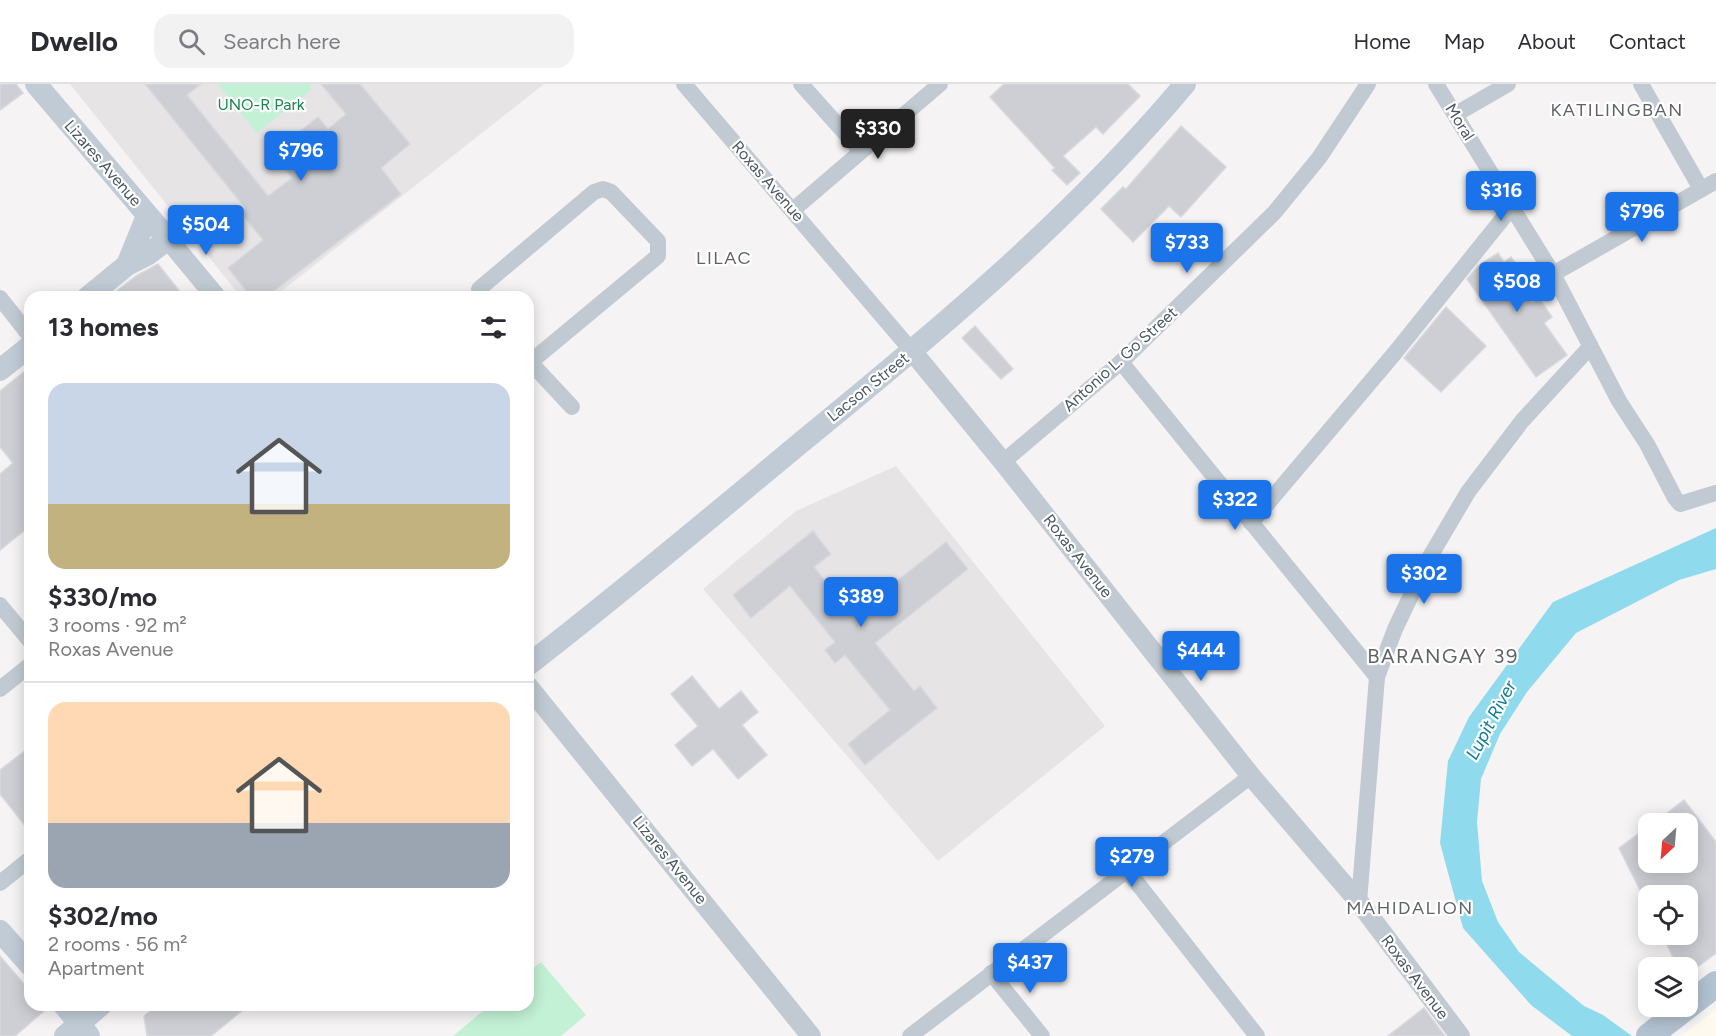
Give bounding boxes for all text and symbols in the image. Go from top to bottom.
search box [154,14,574,68]
text: Dwello [30,24,118,58]
icon: search [175,25,208,58]
text: Search here [223,28,341,55]
text: Home [1354,29,1411,54]
text: Map [1444,29,1485,54]
text: About [1518,29,1576,54]
text: Contact [1609,29,1686,54]
park label: UNO-R Park [217,95,305,114]
district label: KATILINGBAN [1550,99,1684,121]
street label: Moral [1441,100,1479,144]
pin: $330 [842,109,914,160]
street label: Lizares Avenue [60,116,146,210]
text: $330 [855,116,901,140]
pin: $796 [265,131,337,182]
street label: Roxas Avenue [728,137,808,225]
text: $796 [278,138,324,162]
pin: $316 [1465,171,1537,222]
text: $316 [1480,178,1522,202]
pin: $796 [1606,192,1678,243]
text: $796 [1619,199,1665,223]
pin: $504 [170,205,242,256]
text: $504 [182,212,230,236]
pin: $733 [1151,223,1223,274]
text: $733 [1165,230,1209,254]
district label: LILAC [696,247,752,269]
pin: $508 [1481,262,1553,313]
text: $508 [1493,269,1541,293]
street label: Antonio L. Go Street [1059,303,1181,415]
text: 13 homes [48,311,159,343]
icon: filters [477,311,510,344]
street label: Lacson Street [823,348,913,426]
icon: home [225,422,333,530]
pin: $322 [1199,480,1271,531]
text: $322 [1212,487,1258,511]
street label: Roxas Avenue [1040,511,1117,602]
pin: $302 [1388,554,1460,605]
text: $302 [1401,561,1447,585]
pin: $389 [825,577,897,628]
text: $330/mo [48,581,157,613]
text: $389 [838,584,884,608]
text: 3 rooms · 92 m² [48,613,187,637]
pin: $444 [1165,631,1237,682]
text: Roxas Avenue [48,637,174,661]
text: $444 [1176,638,1226,662]
district label: BARANGAY 39 [1367,644,1519,668]
water label: Lupit River [1461,676,1521,763]
icon: home [225,741,333,849]
street label: Lizares Avenue [629,812,711,908]
north arrow [1638,813,1698,873]
map controls [1638,813,1698,1017]
pin: $279 [1096,837,1168,888]
text: $279 [1109,844,1155,868]
button: locate [1638,885,1698,945]
district label: MAHIDALION [1346,897,1474,919]
text: $302/mo [48,900,158,932]
street label: Roxas Avenue [1377,931,1453,1023]
text: 2 rooms · 56 m² [48,932,187,956]
pin: $437 [994,943,1066,994]
text: $437 [1007,950,1053,974]
text: Apartment [48,956,145,980]
button: layers [1638,957,1698,1017]

